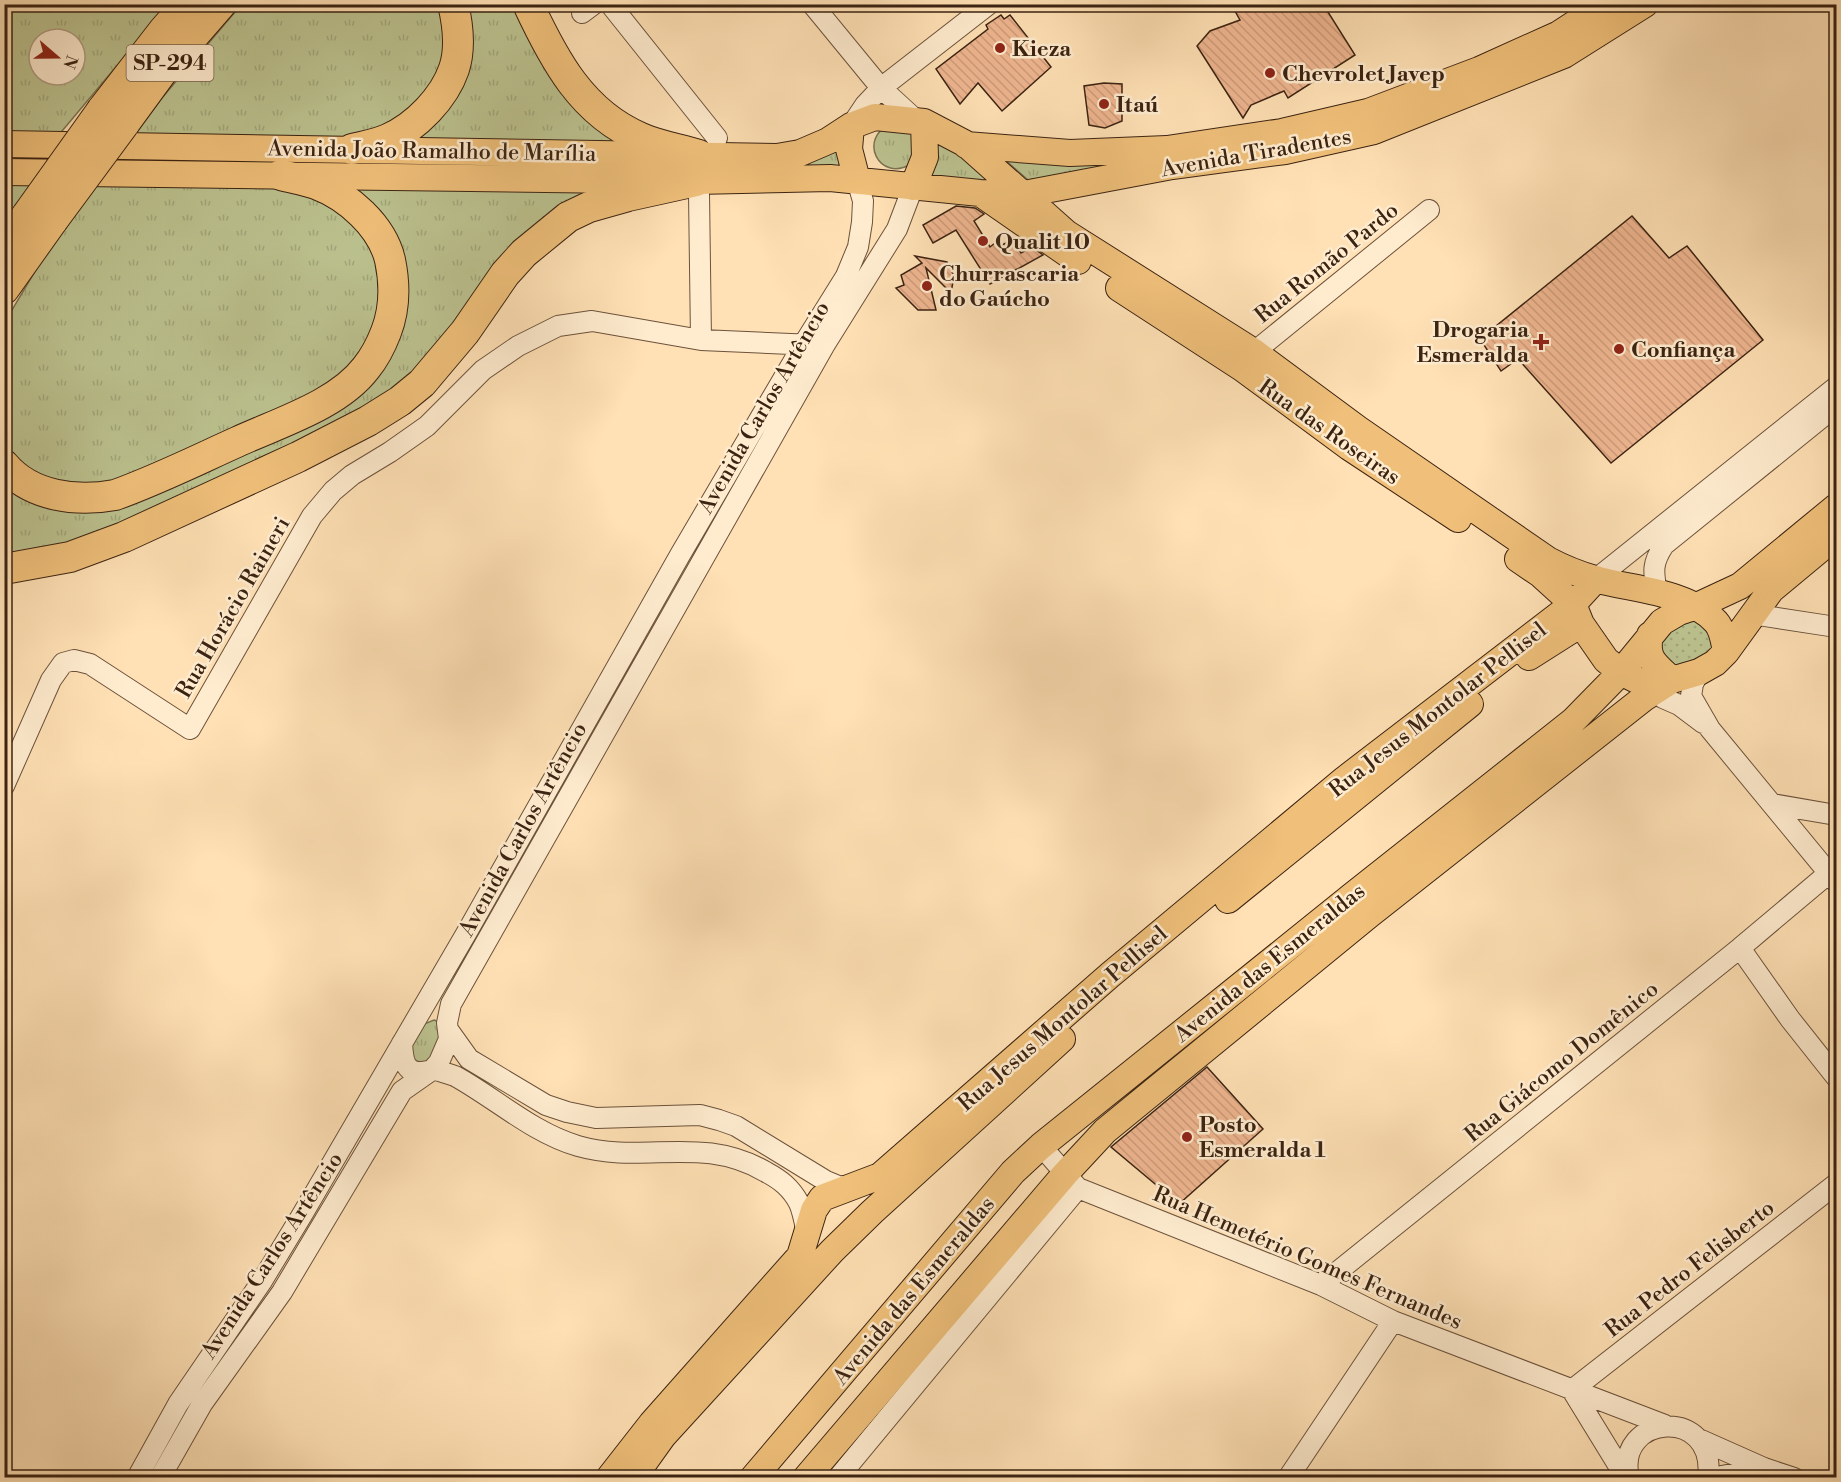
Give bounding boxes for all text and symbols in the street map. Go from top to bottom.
north arrow [27,27,87,87]
place label: Kieza [1012,36,1072,63]
marker: Kieza [993,41,1007,55]
road number: SP-294 [126,45,213,81]
text: N [58,52,82,71]
place label: Chevrolet Javep [1282,61,1445,88]
marker: Chevrolet Javep [1263,66,1277,80]
place label: Itaú [1116,92,1159,119]
marker: Itaú [1097,97,1111,111]
street label: Avenida Tiradentes [1158,123,1353,184]
street label: Avenida João Ramalho de Marília [266,135,597,168]
street label: Rua Romão Pardo [1250,197,1404,329]
place label: Qualit 10 [995,229,1090,256]
marker: Qualit 10 [976,234,990,248]
place label: Churrascaria do Gaúcho [939,261,1080,313]
marker: Churrascaria do Gaúcho [920,279,934,293]
street label: Avenida Carlos Artêncio [692,297,836,520]
place label: Drogaria Esmeralda [1417,317,1530,369]
marker: Drogaria Esmeralda [1534,335,1548,349]
place label: Confiança [1631,337,1736,364]
marker: Confiança [1612,342,1626,356]
street label: Rua das Roseiras [1253,373,1405,491]
street label: Rua Horácio Raineri [170,512,296,703]
street label: Rua Jesus Montolar Pellisel [1324,616,1553,804]
street label: Avenida Carlos Artêncio [453,718,593,942]
street label: Avenida das Esmeraldas [1168,878,1371,1049]
street label: Rua Jesus Montolar Pellisel [953,920,1174,1118]
street label: Rua Giácomo Domênico [1460,976,1664,1149]
place label: Posto Esmeralda 1 [1199,1112,1326,1164]
marker: Posto Esmeralda 1 [1180,1130,1194,1144]
street label: Avenida Carlos Artêncio [195,1148,349,1365]
street label: Rua Hemetério Gomes Fernandes [1149,1181,1466,1336]
street label: Avenida das Esmeraldas [827,1191,1001,1391]
street label: Rua Pedro Felisberto [1600,1195,1780,1344]

